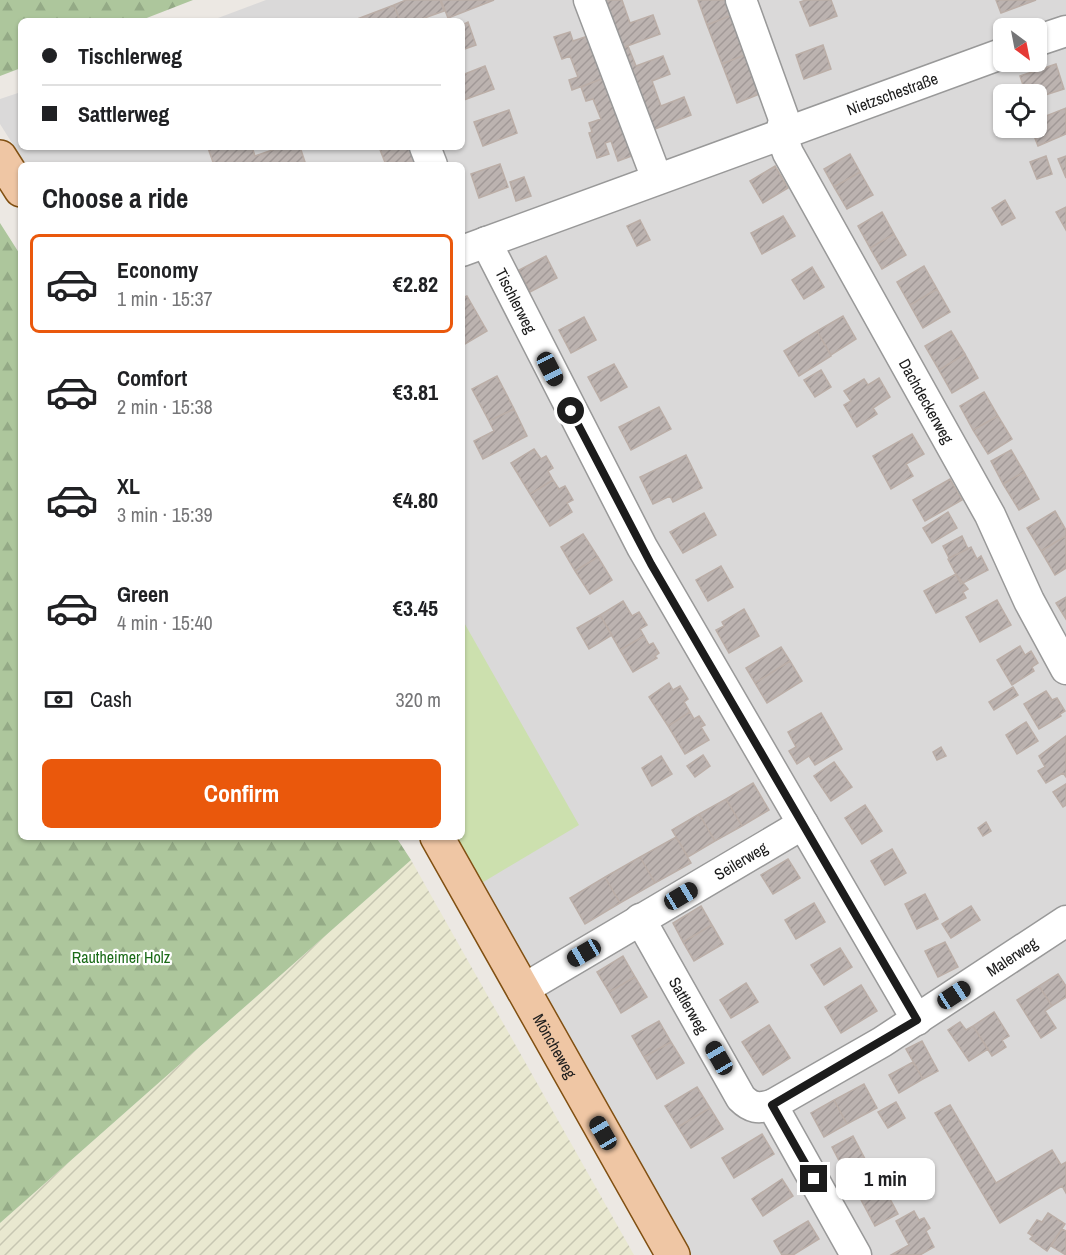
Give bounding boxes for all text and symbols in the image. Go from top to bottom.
north arrow [993,18,1047,72]
map controls [993,18,1047,138]
text: Tischlerweg [78,41,182,71]
street label: Nietzschestraße [844,67,941,121]
button: locate [993,84,1047,138]
text: Sattlerweg [78,99,169,129]
text: Choose a ride [42,180,188,216]
text: Economy [117,255,198,285]
icon: car [45,257,99,311]
street label: Tischlerweg [490,264,542,338]
text: €2.82 [393,269,438,299]
text: 1 min · 15:37 [117,285,213,312]
car [534,349,566,389]
street label: Dachdeckerweg [894,354,959,448]
text: Comfort [117,363,187,393]
icon: car [45,365,99,419]
text: €3.81 [393,377,438,407]
text: 2 min · 15:38 [117,393,213,420]
route start [557,397,584,424]
text: XL [117,471,140,501]
icon: car [45,473,99,527]
text: €4.80 [393,485,438,515]
text: 3 min · 15:39 [117,501,213,528]
text: Green [117,579,169,609]
icon: car [45,581,99,635]
text: €3.45 [393,593,438,623]
text: 4 min · 15:40 [117,609,213,636]
icon: cash [42,683,75,716]
text: Cash [90,684,132,714]
text: 320 m [395,686,441,713]
button: Confirm [42,759,441,828]
street label: Seilerweg [710,836,772,885]
car [661,879,701,913]
street label: Malerweg [982,931,1042,982]
car [564,936,604,970]
park label: Rautheimer Holz [72,946,171,968]
street label: Sattlerweg [664,973,714,1038]
car [934,978,974,1012]
street label: Möncheweg [528,1010,582,1083]
car [702,1038,736,1078]
car [586,1113,620,1153]
callout: 1 min [835,1158,934,1200]
route end [800,1165,827,1192]
text: 1 min [864,1165,907,1192]

